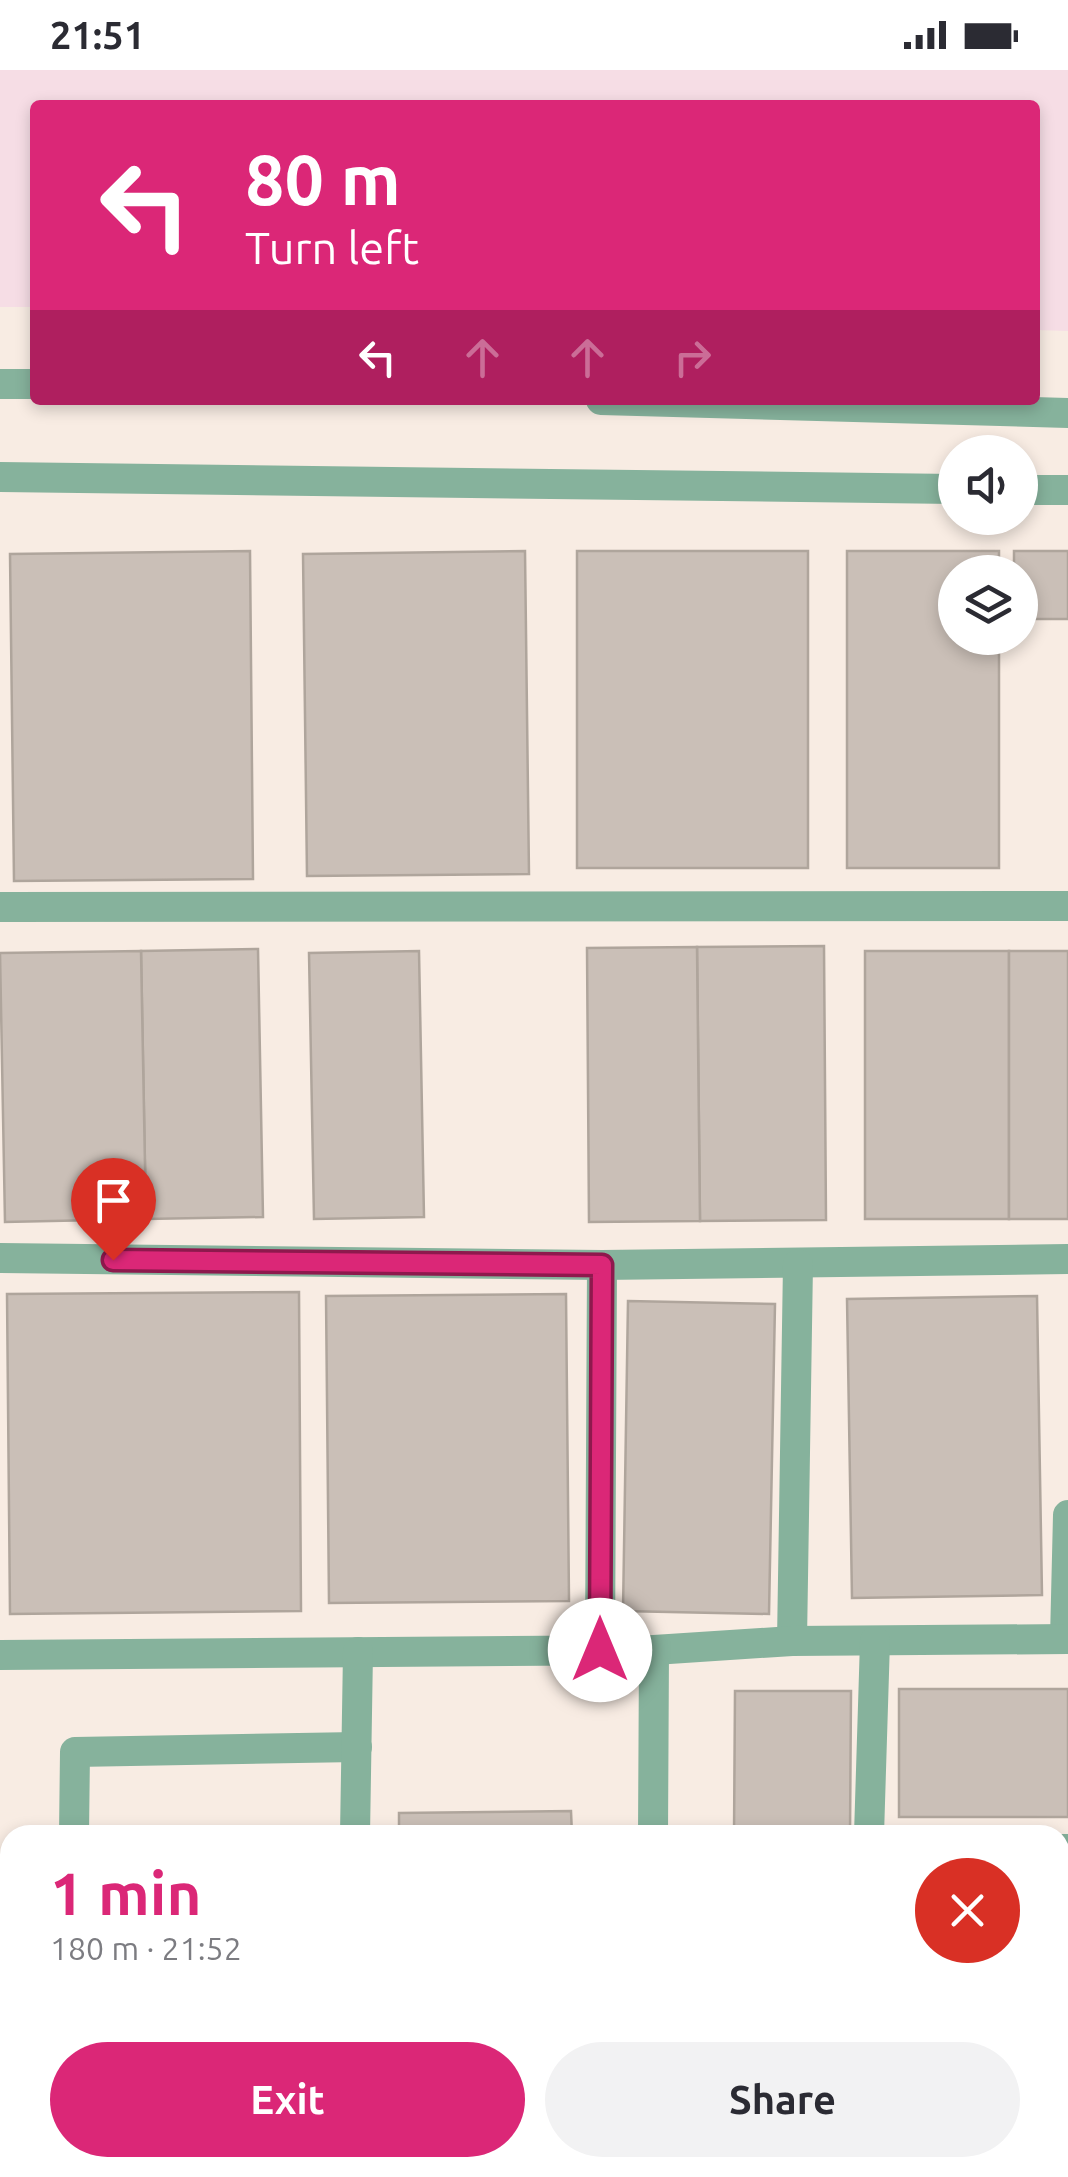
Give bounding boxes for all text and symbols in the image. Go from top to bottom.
text: 21:51 [50,14,145,56]
icon: left [80,140,210,270]
text: 80 m [245,140,401,218]
text: Turn left [245,222,419,273]
icon: left [350,330,405,385]
icon: ahead [455,330,510,385]
icon: ahead [560,330,615,385]
icon: right [665,330,720,385]
map controls [938,435,1038,655]
button: sound [938,435,1038,535]
button: layers [938,555,1038,655]
pin [71,1158,156,1261]
icon: arrive [86,1173,141,1228]
position arrow [548,1598,652,1702]
button: close [915,1858,1020,1963]
text: 1 min [50,1859,202,1926]
text: 180 m · 21:52 [50,1930,242,1966]
button: Exit [50,2042,525,2157]
button: Share [545,2042,1020,2157]

